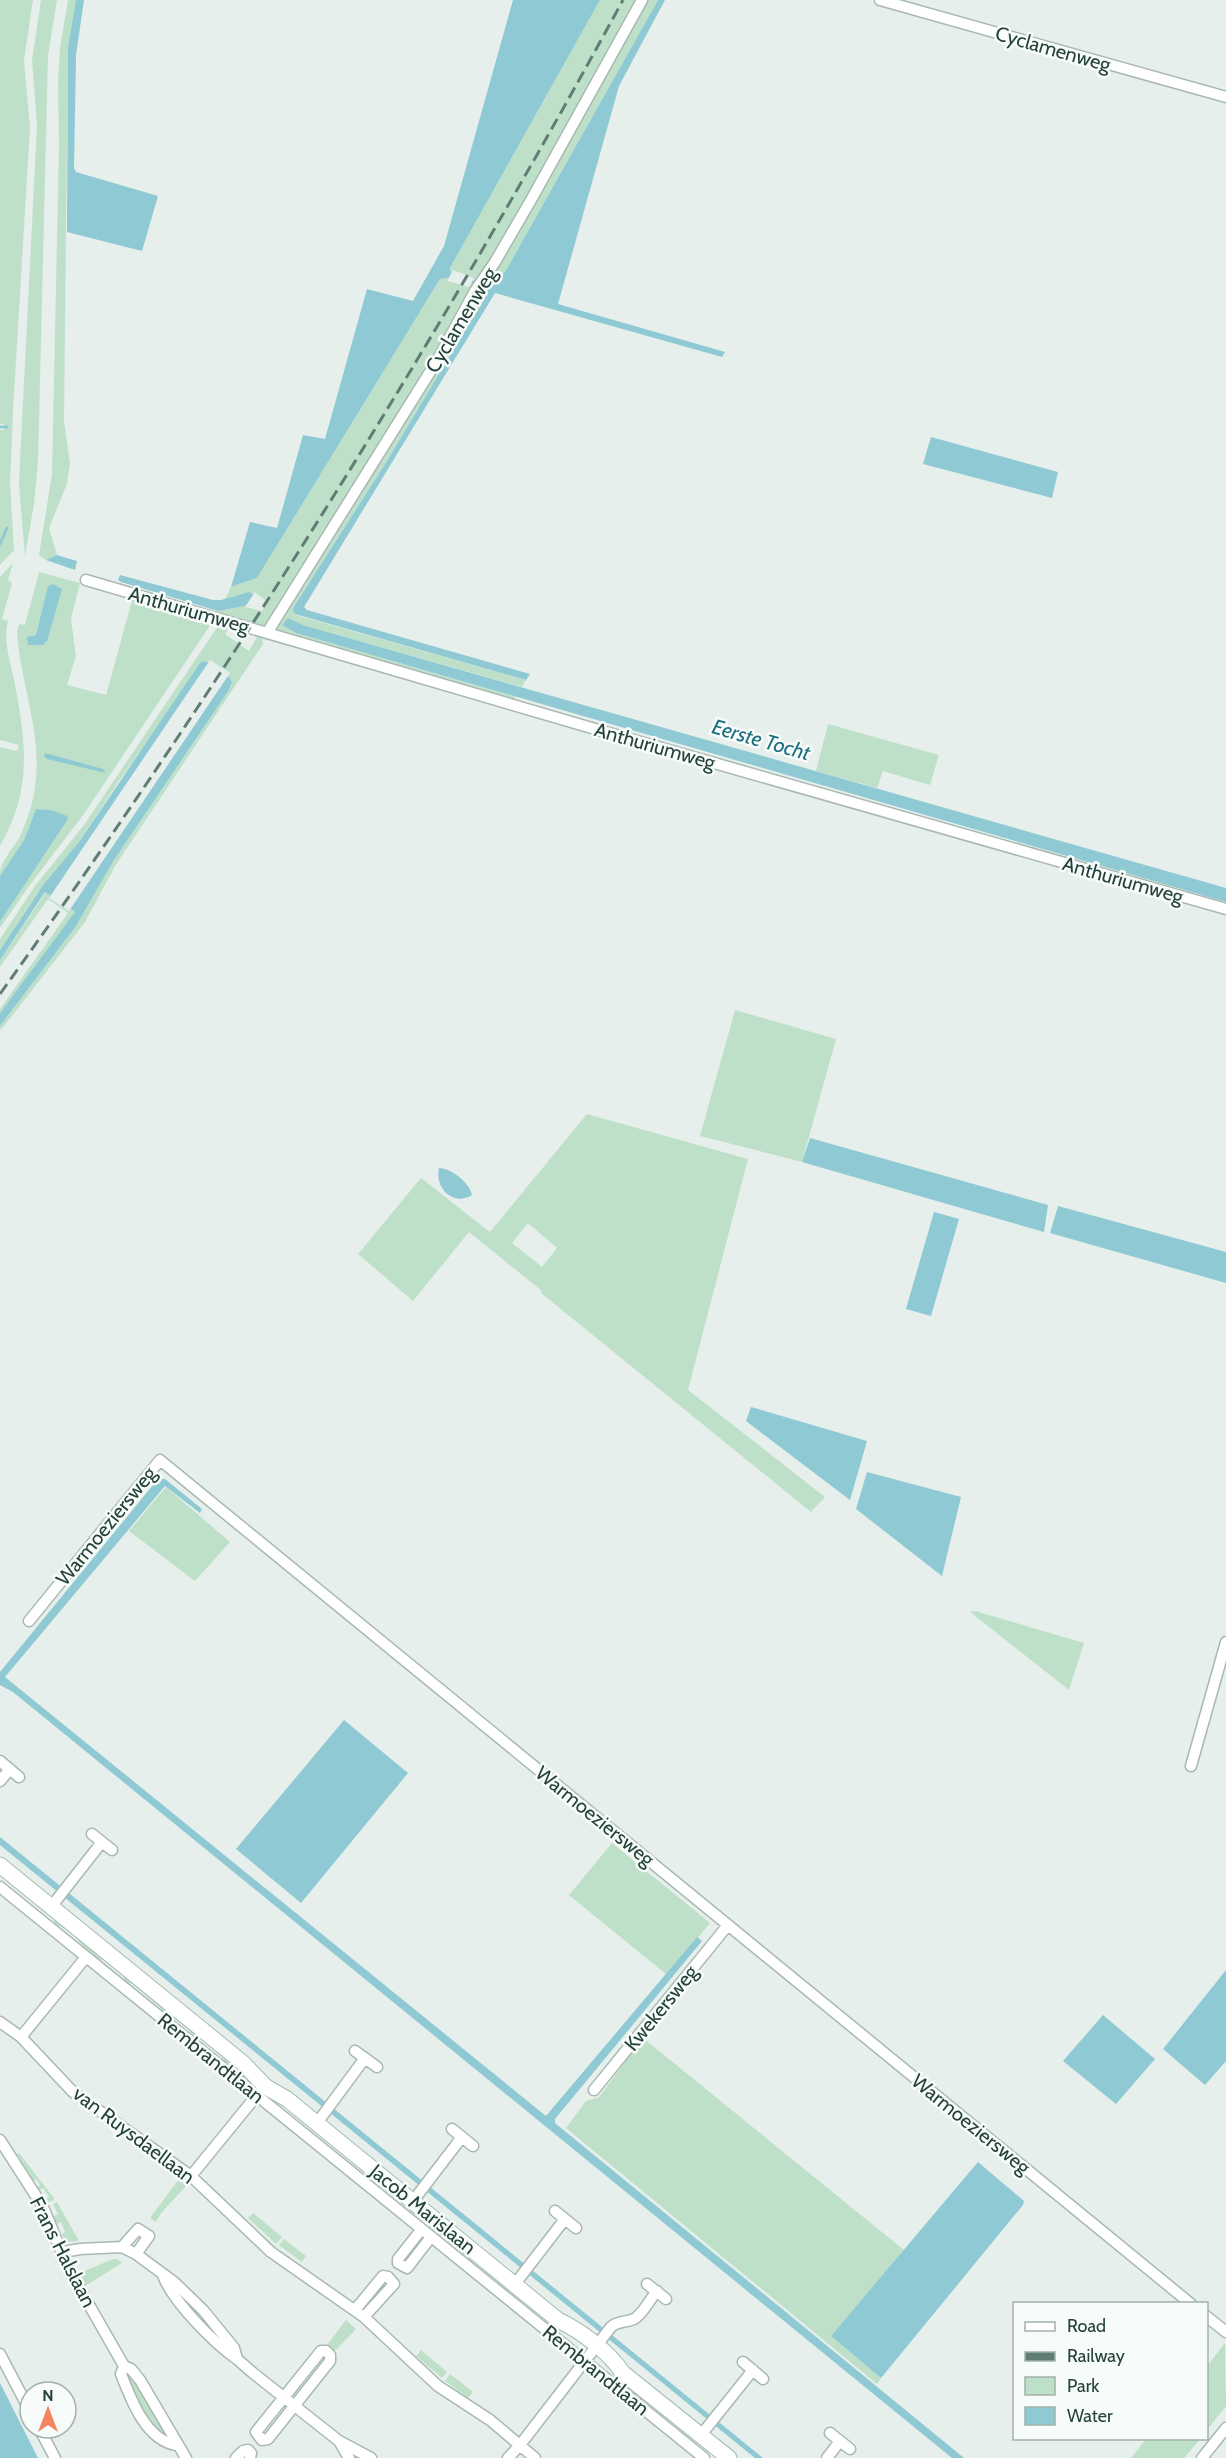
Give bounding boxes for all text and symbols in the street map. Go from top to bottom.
street label: Cyclamenweg [993,21,1114,77]
street label: Cyclamenweg [420,262,502,377]
street label: Anthuriumweg [126,581,253,639]
water label: Eerste Tocht [709,714,814,766]
street label: Anthuriumweg [592,717,719,775]
street label: Anthuriumweg [1060,851,1187,909]
street label: Warmoeziersweg [51,1461,162,1590]
street label: Warmoeziersweg [531,1761,660,1872]
street label: Kwekersweg [619,1960,703,2056]
street label: Rembrandtlaan [153,2008,269,2108]
street label: Warmoeziersweg [907,2069,1036,2180]
street label: van Ruysdaellaan [68,2081,200,2189]
street label: Jacob Marislaan [364,2158,481,2259]
street label: Frans Halslaan [25,2193,101,2311]
legend [1013,2302,1208,2440]
text: Road [1067,2315,1106,2337]
street label: Rembrandtlaan [538,2320,654,2420]
text: Railway [1067,2345,1125,2367]
text: Park [1067,2375,1100,2397]
north arrow [18,2380,78,2440]
text: N [42,2386,54,2405]
text: Water [1067,2405,1113,2427]

